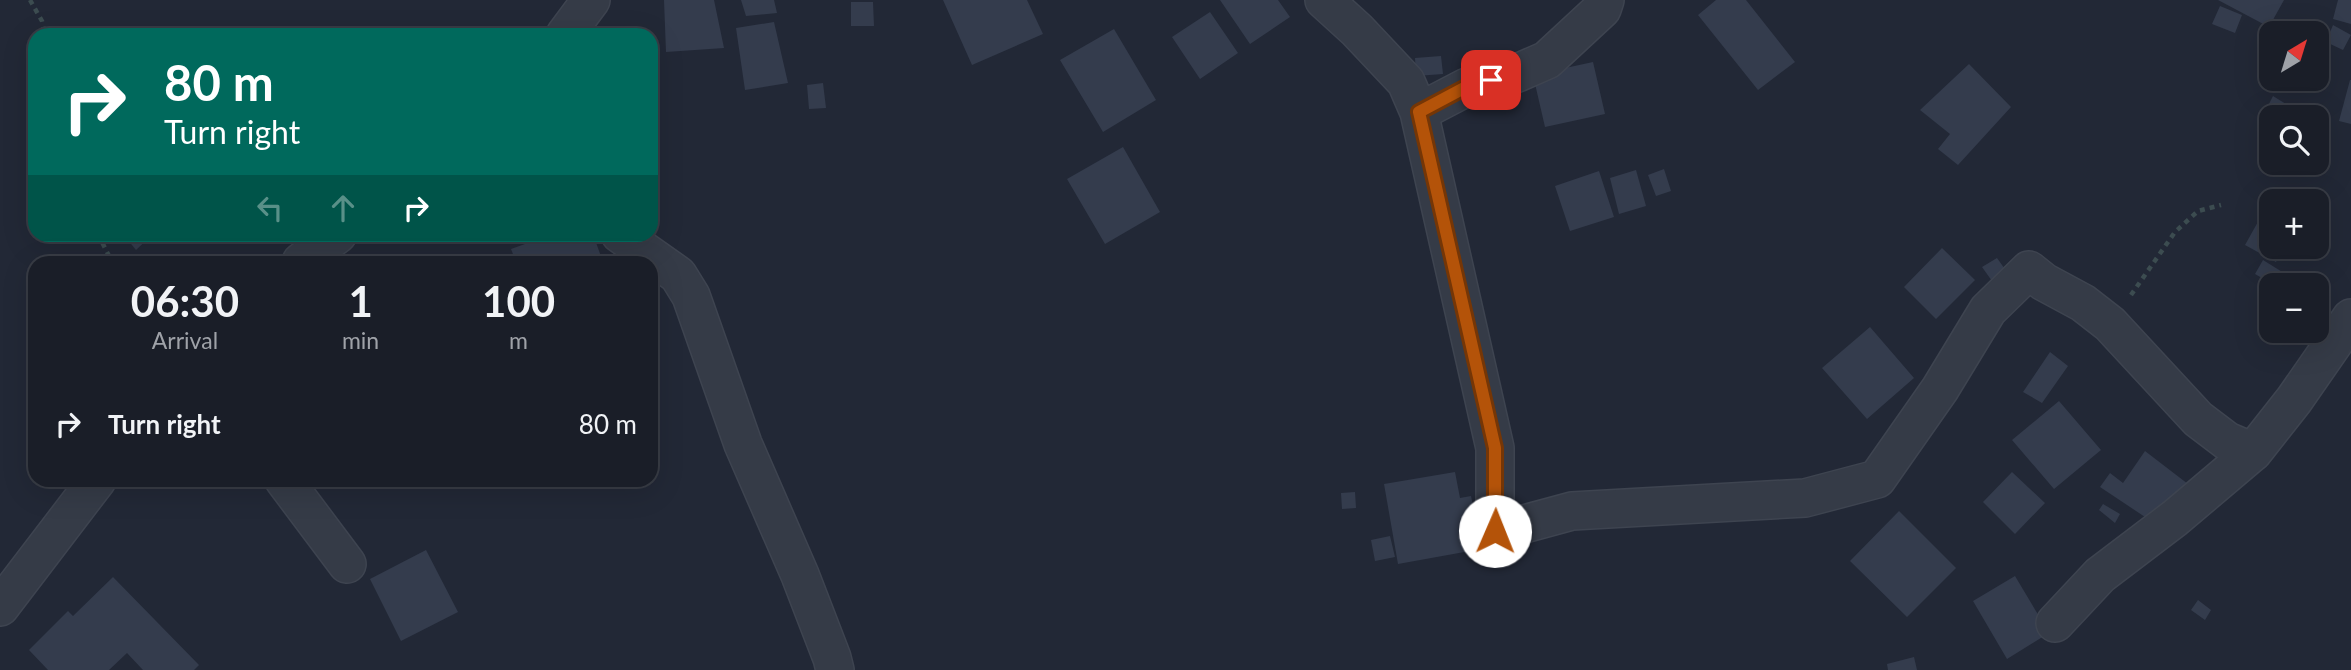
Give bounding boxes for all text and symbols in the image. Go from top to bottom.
north arrow [2259,21,2329,91]
map controls [2259,21,2329,343]
pin [1461,50,1521,110]
text: 80 m [164,53,274,111]
icon: right [49,56,140,147]
icon: arrive [1472,61,1510,99]
button: search [2259,105,2329,175]
text: Turn right [164,112,300,151]
icon: left [251,189,289,227]
icon: ahead [324,189,362,227]
icon: right [397,189,435,227]
button: + [2259,189,2329,259]
button: − [2259,273,2329,343]
text: 06:30 [131,276,239,326]
text: 1 [348,276,373,326]
text: 100 [482,276,555,326]
text: Arrival [152,326,218,354]
text: min [342,326,379,354]
text: m [509,326,528,354]
icon: right [49,405,87,443]
text: Turn right [108,408,221,440]
text: 80 m [579,408,637,440]
position arrow [1458,494,1532,568]

